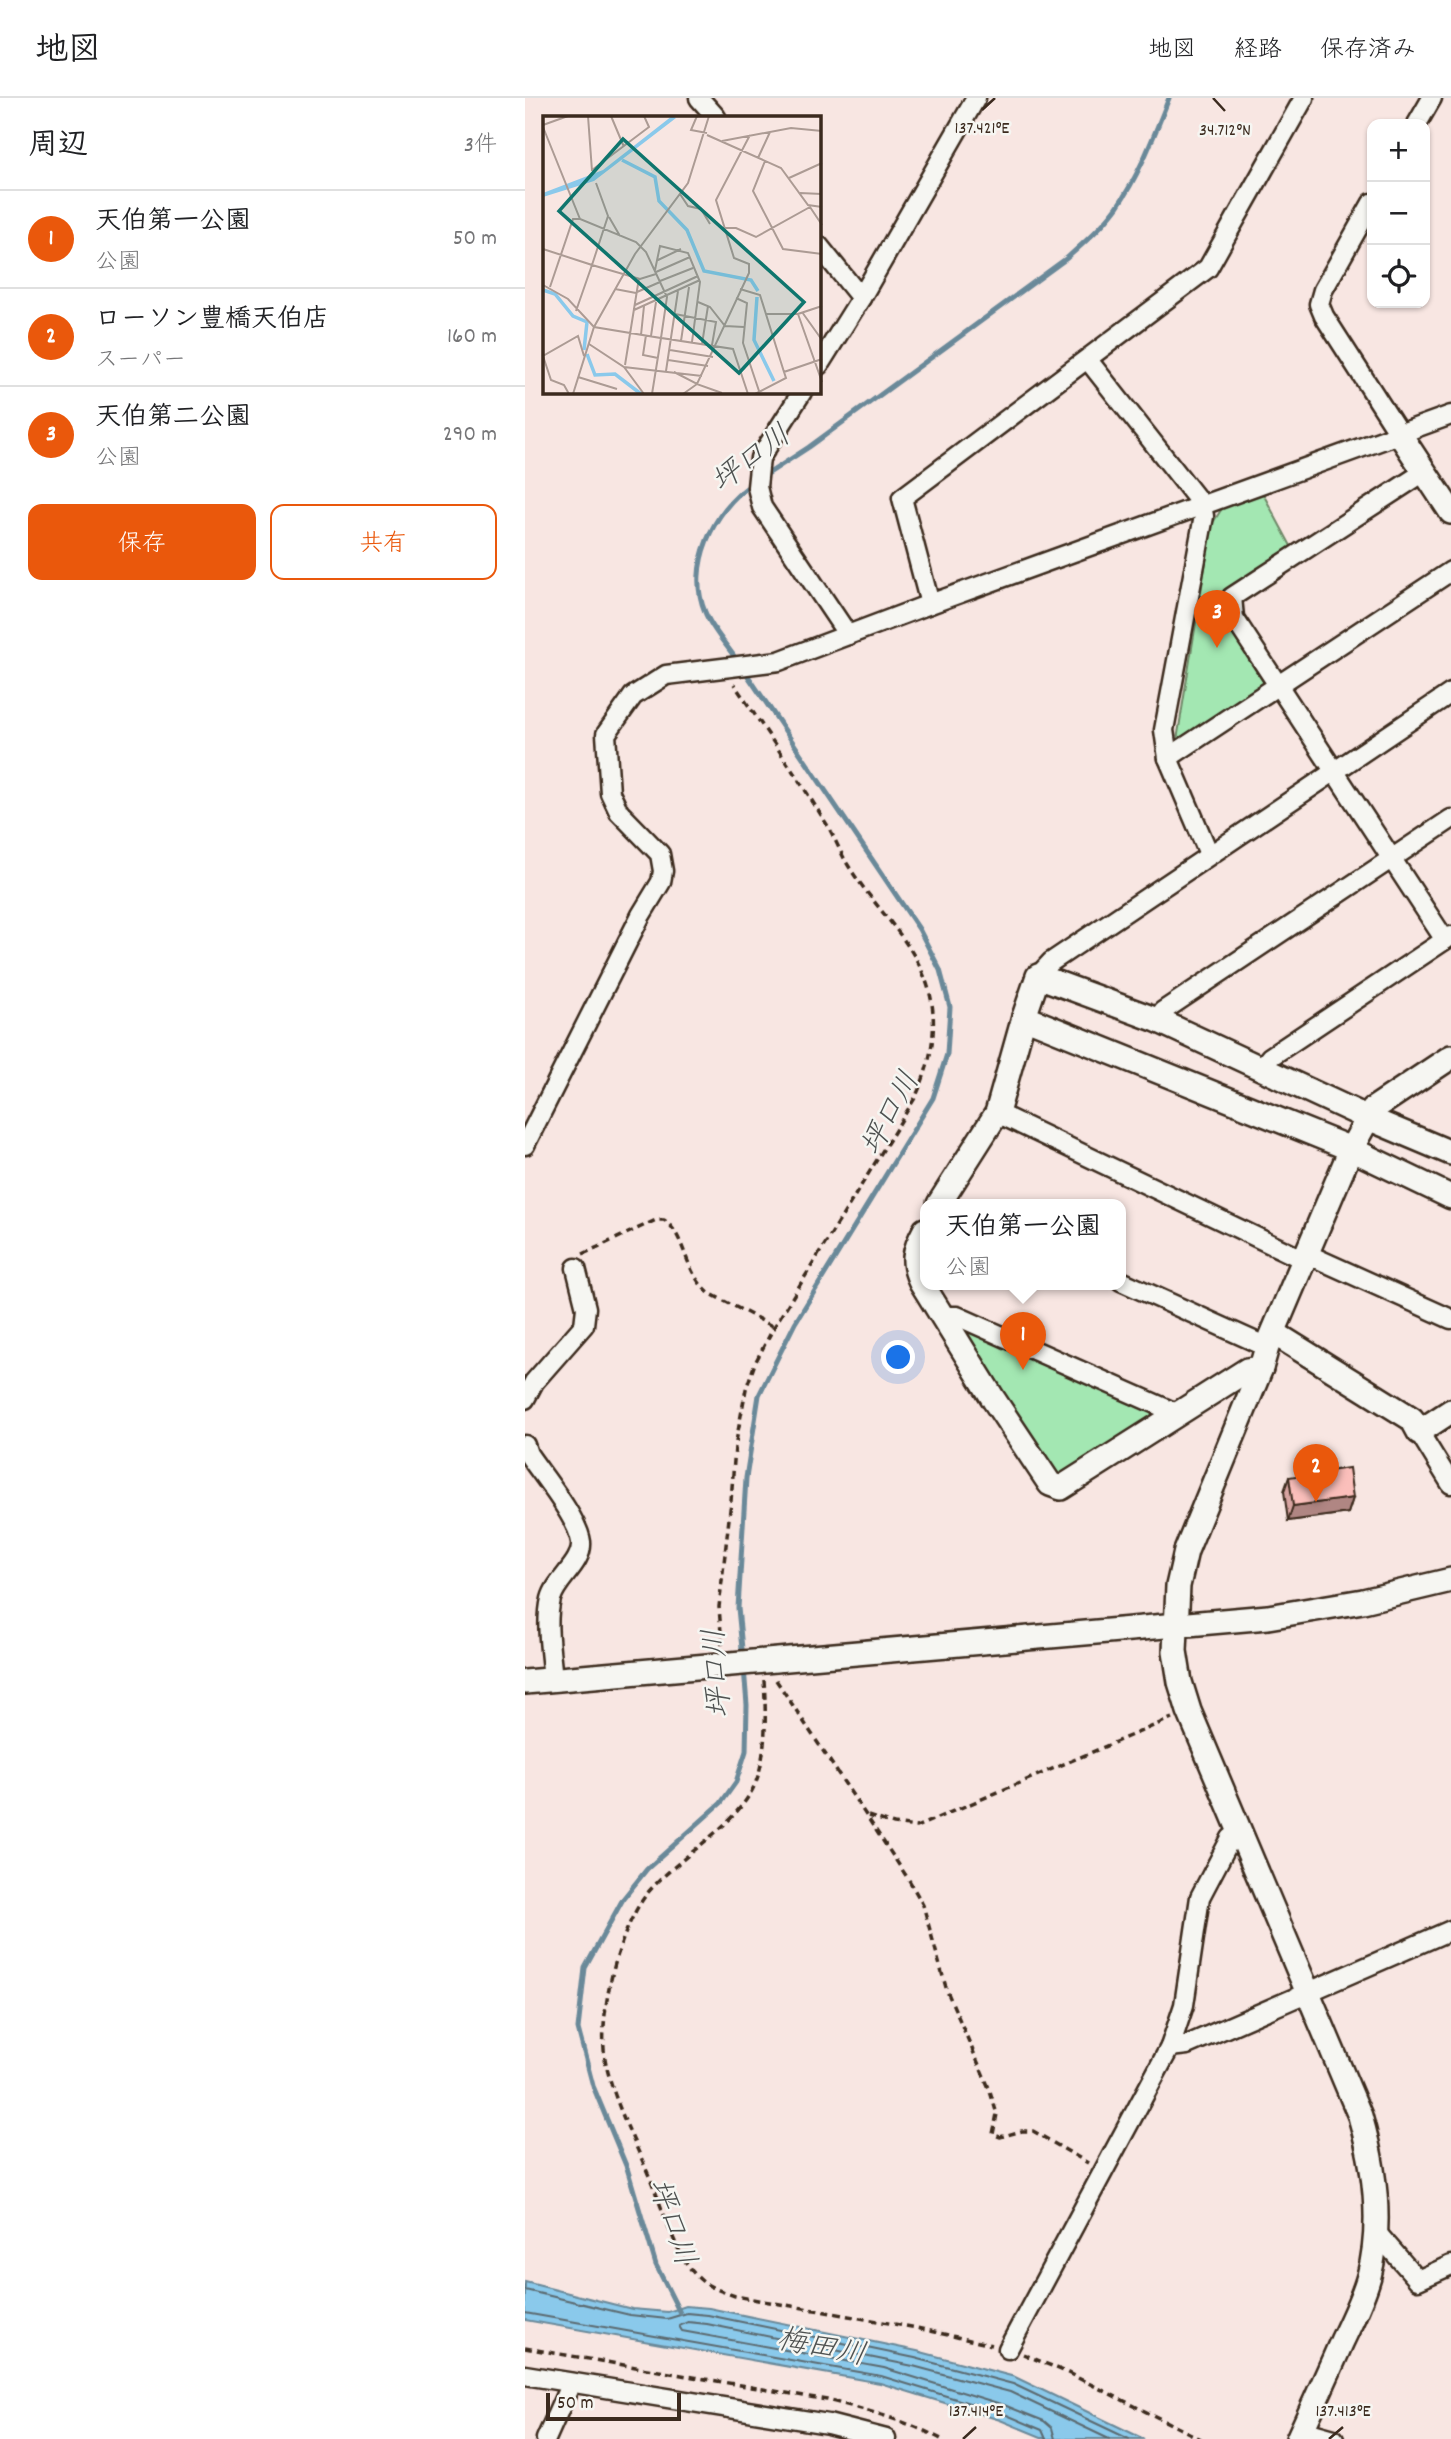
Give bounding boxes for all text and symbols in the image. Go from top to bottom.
text: 地図 [35,29,101,76]
text: 地図 [1148,34,1196,68]
text: 経路 [1234,34,1282,68]
text: 保存済み [1320,34,1416,68]
inset map [543,116,821,394]
text: 137.421°E [954,117,1010,142]
text: 34.712°N [1199,119,1251,144]
map controls [1367,119,1430,308]
button: + [1367,119,1430,182]
text: 周辺 [28,126,88,169]
text: 3件 [464,130,497,163]
button: − [1367,182,1430,245]
text: 天伯第一公園 [95,204,251,241]
text: 1 [48,223,54,256]
text: 50 m [453,223,497,256]
button: locate [1367,245,1430,308]
text: 公園 [95,247,141,280]
text: ローソン豊橋天伯店 [95,302,329,339]
text: 2 [46,321,56,354]
text: 160 m [447,321,497,354]
text: スーパー [95,345,186,378]
text: 天伯第二公園 [95,400,251,437]
water label: 坪口川 [704,417,802,505]
text: 3 [46,419,56,452]
text: 290 m [443,419,497,452]
text: 公園 [95,443,141,476]
button: 保存 [28,504,256,580]
button: 共有 [270,504,497,580]
pin: 3 [1194,590,1240,648]
water label: 坪口川 [853,1065,933,1165]
popup [920,1199,1126,1290]
text: 天伯第一公園 [945,1210,1101,1247]
text: 公園 [945,1253,991,1286]
pin: 1 [1000,1312,1046,1370]
your location [881,1340,915,1374]
pin: 2 [1293,1444,1339,1502]
water label: 坪口川 [695,1627,745,1719]
water label: 坪口川 [634,2173,704,2273]
water label: 梅田川 [773,2320,869,2380]
scale bar [546,2390,681,2422]
text: 50 m [557,2391,594,2418]
text: 137.414°E [949,2400,1003,2425]
text: 137.413°E [1315,2400,1371,2425]

